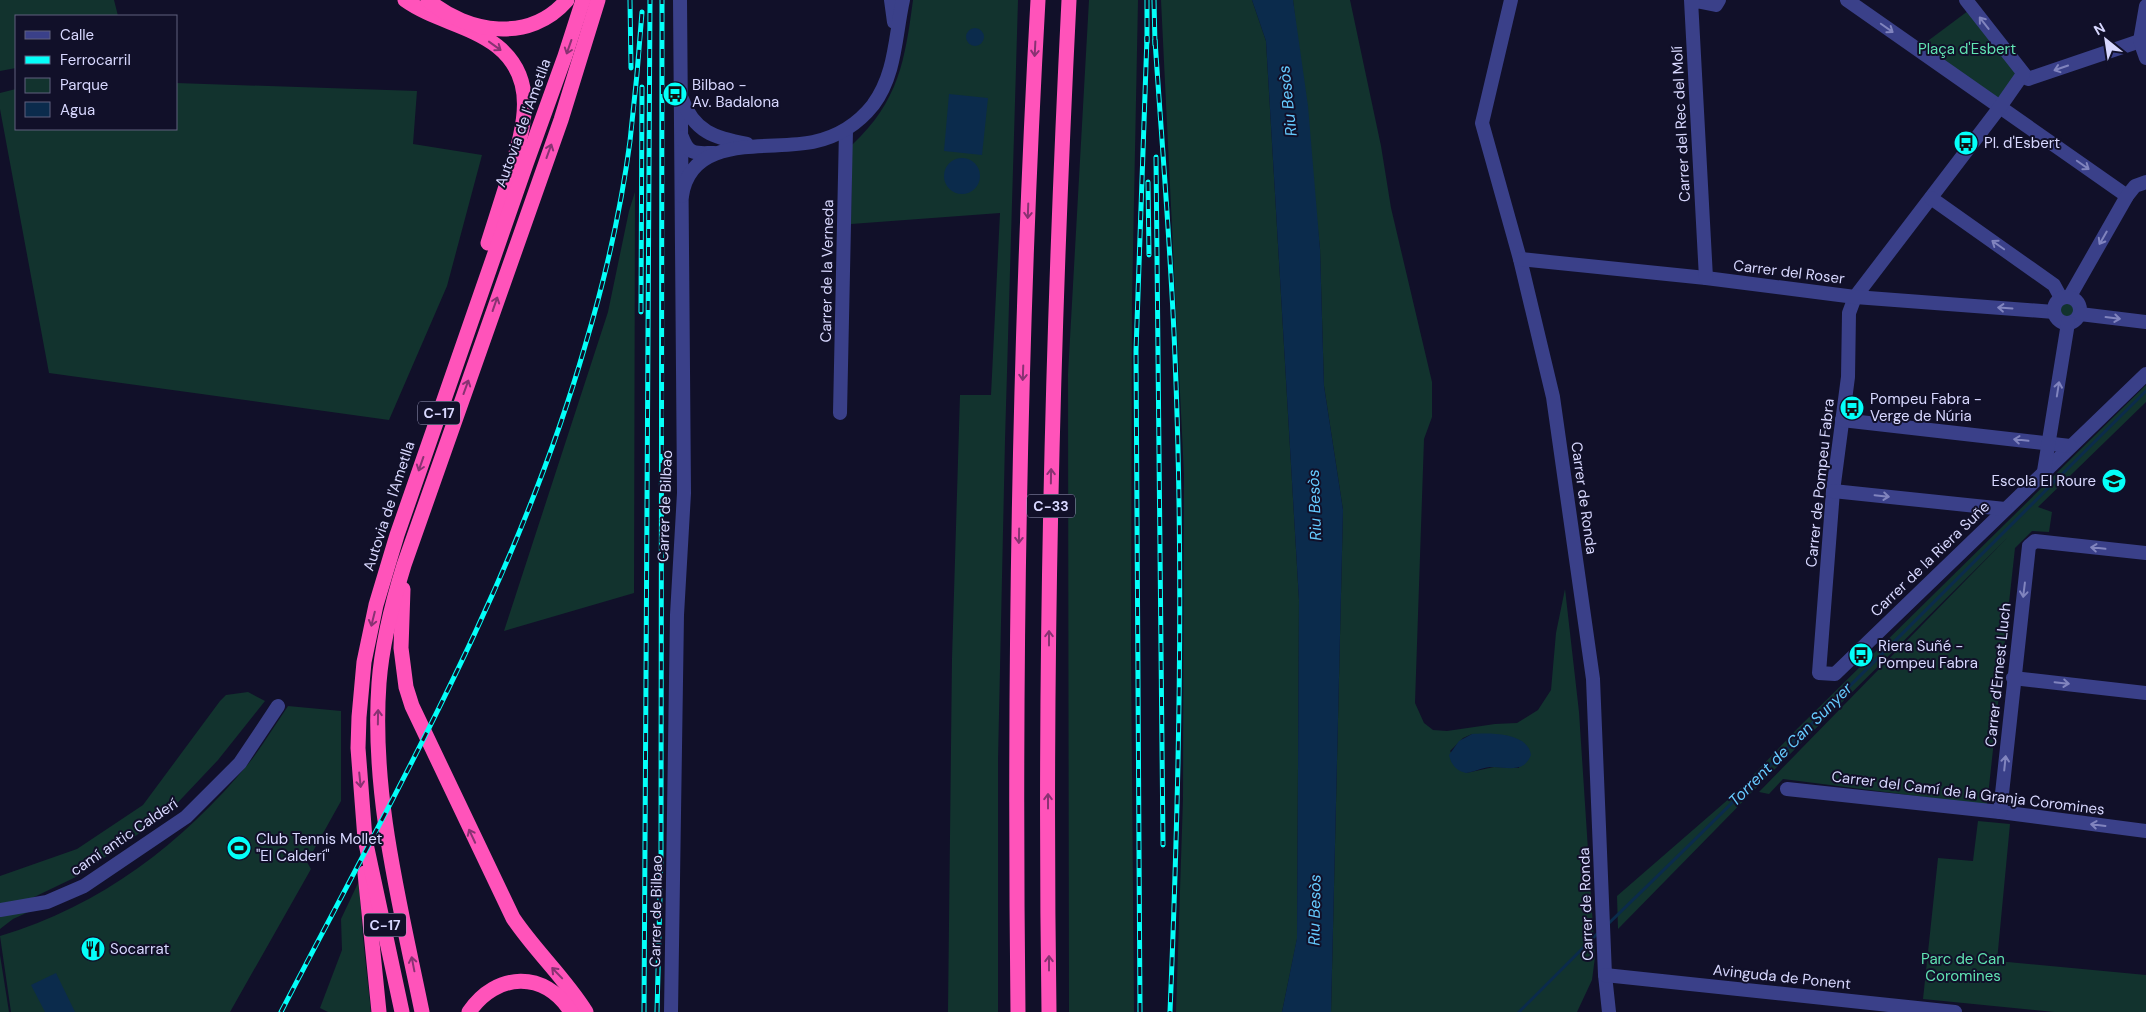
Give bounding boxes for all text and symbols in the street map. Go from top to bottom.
legend [15,15,178,130]
north arrow [2081,15,2131,65]
one-way arrow [1979,16,1989,30]
text: N [2091,18,2108,39]
one-way arrow [1880,23,1894,33]
text: Calle [60,25,94,45]
one-way arrow [563,38,573,54]
park label: Plaça d'Esbert [1918,39,2016,59]
one-way arrow [1030,40,1039,56]
one-way arrow [488,41,502,51]
street label: Carrer del Rec del Molí [1667,45,1695,202]
text: Ferrocarril [60,50,131,70]
street label: Autovia de l'Ametlla [490,56,556,190]
water label: Riu Besòs [1273,64,1302,137]
one-way arrow [2054,64,2069,73]
text: Parque [60,75,108,95]
place label: Bilbao - Av. Badalona [692,75,779,112]
bus stop icon: Bilbao - Av. Badalona [662,81,688,107]
text: Agua [60,100,95,120]
bus stop icon: Pl. d'Esbert [1953,130,1979,156]
place label: Pl. d'Esbert [1984,133,2060,153]
one-way arrow [545,144,554,159]
one-way arrow [2076,160,2090,170]
street label: Carrer de la Verneda [816,199,838,343]
one-way arrow [1023,202,1033,219]
one-way arrow [2098,231,2108,246]
one-way arrow [1991,240,2005,250]
street label: Carrer del Roser [1732,255,1846,289]
one-way arrow [491,297,500,312]
one-way arrow [1998,304,2014,313]
one-way arrow [2105,313,2121,323]
one-way arrow [1018,365,1028,381]
one-way arrow [461,379,471,395]
one-way arrow [2053,381,2063,397]
place label: Pompeu Fabra - Verge de Núria [1870,389,1982,426]
bus stop icon: Pompeu Fabra - Verge de Núria [1839,395,1865,421]
street label: Carrer de Pompeu Fabra [1801,398,1839,568]
road number: C-17 [418,402,460,424]
one-way arrow [2014,435,2030,445]
street label: Autovia de l'Ametlla [359,439,419,573]
street label: Carrer de Ronda [1566,441,1602,555]
street label: Carrer de Bilbao [653,450,677,562]
one-way arrow [416,455,425,471]
one-way arrow [1046,468,1056,484]
school or university icon: Escola El Roure [2101,468,2127,494]
water label: Riu Besòs [1303,469,1326,541]
place label: Escola El Roure [1991,471,2096,491]
one-way arrow [1874,491,1890,501]
road number: C-33 [1027,494,1075,518]
street label: Carrer de la Riera Suñe [1866,497,1994,621]
one-way arrow [1014,528,1024,544]
one-way arrow [2090,543,2106,553]
one-way arrow [2019,582,2029,598]
street label: Carrer d'Ernest Lluch [1980,602,2016,748]
one-way arrow [368,610,377,626]
one-way arrow [1044,631,1054,647]
place label: Riera Suñé - Pompeu Fabra [1878,636,1978,673]
bus stop icon: Riera Suñé - Pompeu Fabra [1848,642,1874,668]
water label: Torrent de Can Sunyer [1724,677,1857,811]
one-way arrow [2053,678,2069,688]
one-way arrow [373,710,383,726]
one-way arrow [2000,756,2009,772]
street label: Carrer del Camí de la Granja Coromines [1830,766,2106,820]
one-way arrow [355,772,365,788]
street label: camí antic Calderí [66,793,182,880]
one-way arrow [1043,793,1053,810]
one-way arrow [2090,819,2106,829]
place label: Club Tennis Mollet "El Calderí" [256,829,382,866]
one-way arrow [467,829,477,844]
sports icon: Club Tennis Mollet "El Calderí" [226,835,252,861]
street label: Carrer de Ronda [1574,847,1598,961]
street label: Carrer de Bilbao [645,855,667,967]
water label: Riu Besòs [1303,874,1326,946]
road number: C-17 [364,914,406,936]
restaurant icon: Socarrat [80,936,106,962]
place label: Socarrat [110,939,169,959]
park label: Parc de Can Coromines [1921,949,2005,986]
one-way arrow [1044,956,1054,972]
one-way arrow [407,957,417,973]
street label: Avinguda de Ponent [1712,960,1852,994]
one-way arrow [551,967,563,980]

